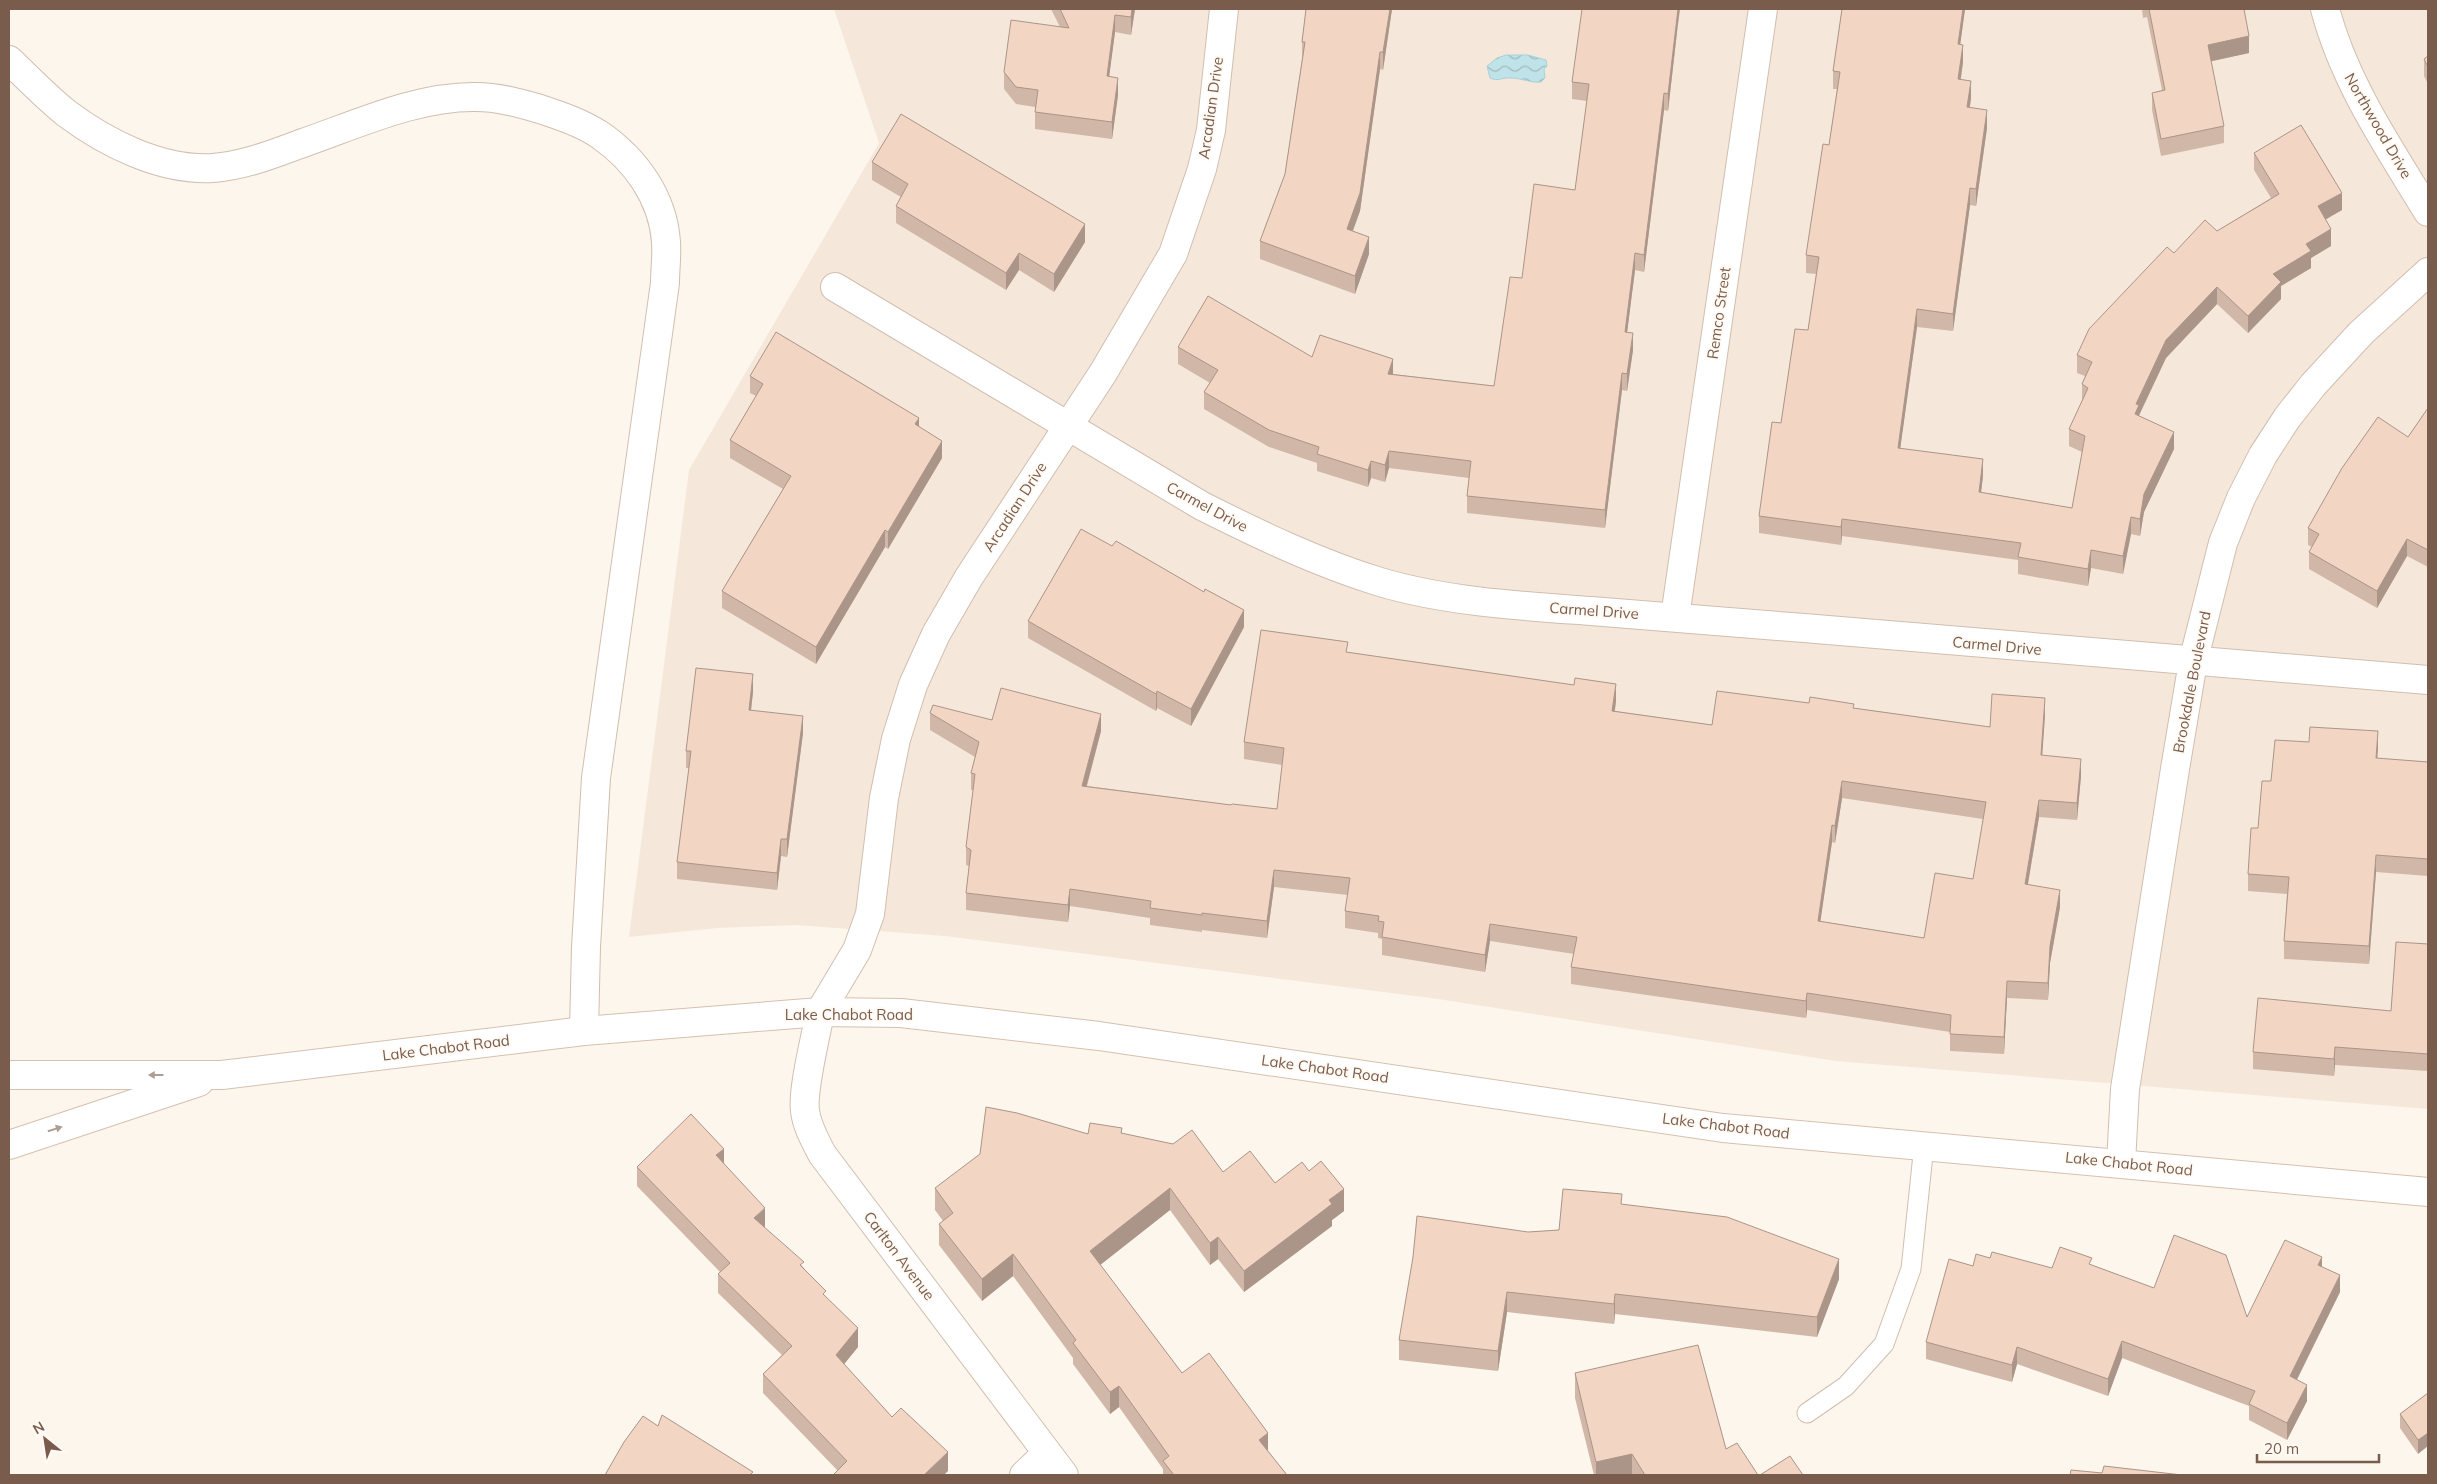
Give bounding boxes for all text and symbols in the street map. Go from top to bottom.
street label: Arcadian Drive [1194,55,1227,160]
street label: Northwood Drive [2341,70,2416,182]
street label: Remco Street [1703,266,1734,360]
street label: Arcadian Drive [978,458,1051,555]
street label: Carmel Drive [1163,477,1251,536]
street label: Carmel Drive [1549,598,1639,623]
street label: Brookdale Boulevard [2168,609,2215,754]
street label: Carmel Drive [1952,632,2042,659]
street label: Lake Chabot Road [785,1005,913,1024]
street label: Lake Chabot Road [381,1030,511,1065]
street label: Lake Chabot Road [1260,1050,1390,1087]
one-way arrow [148,1071,164,1079]
street label: Lake Chabot Road [1661,1108,1791,1143]
one-way arrow [48,1125,63,1133]
street label: Lake Chabot Road [2064,1147,2194,1180]
street label: Carlton Avenue [860,1207,939,1304]
north arrow [20,1414,70,1464]
text: N [29,1417,48,1438]
scale bar [2257,1432,2380,1464]
text: 20 m [2264,1439,2299,1458]

